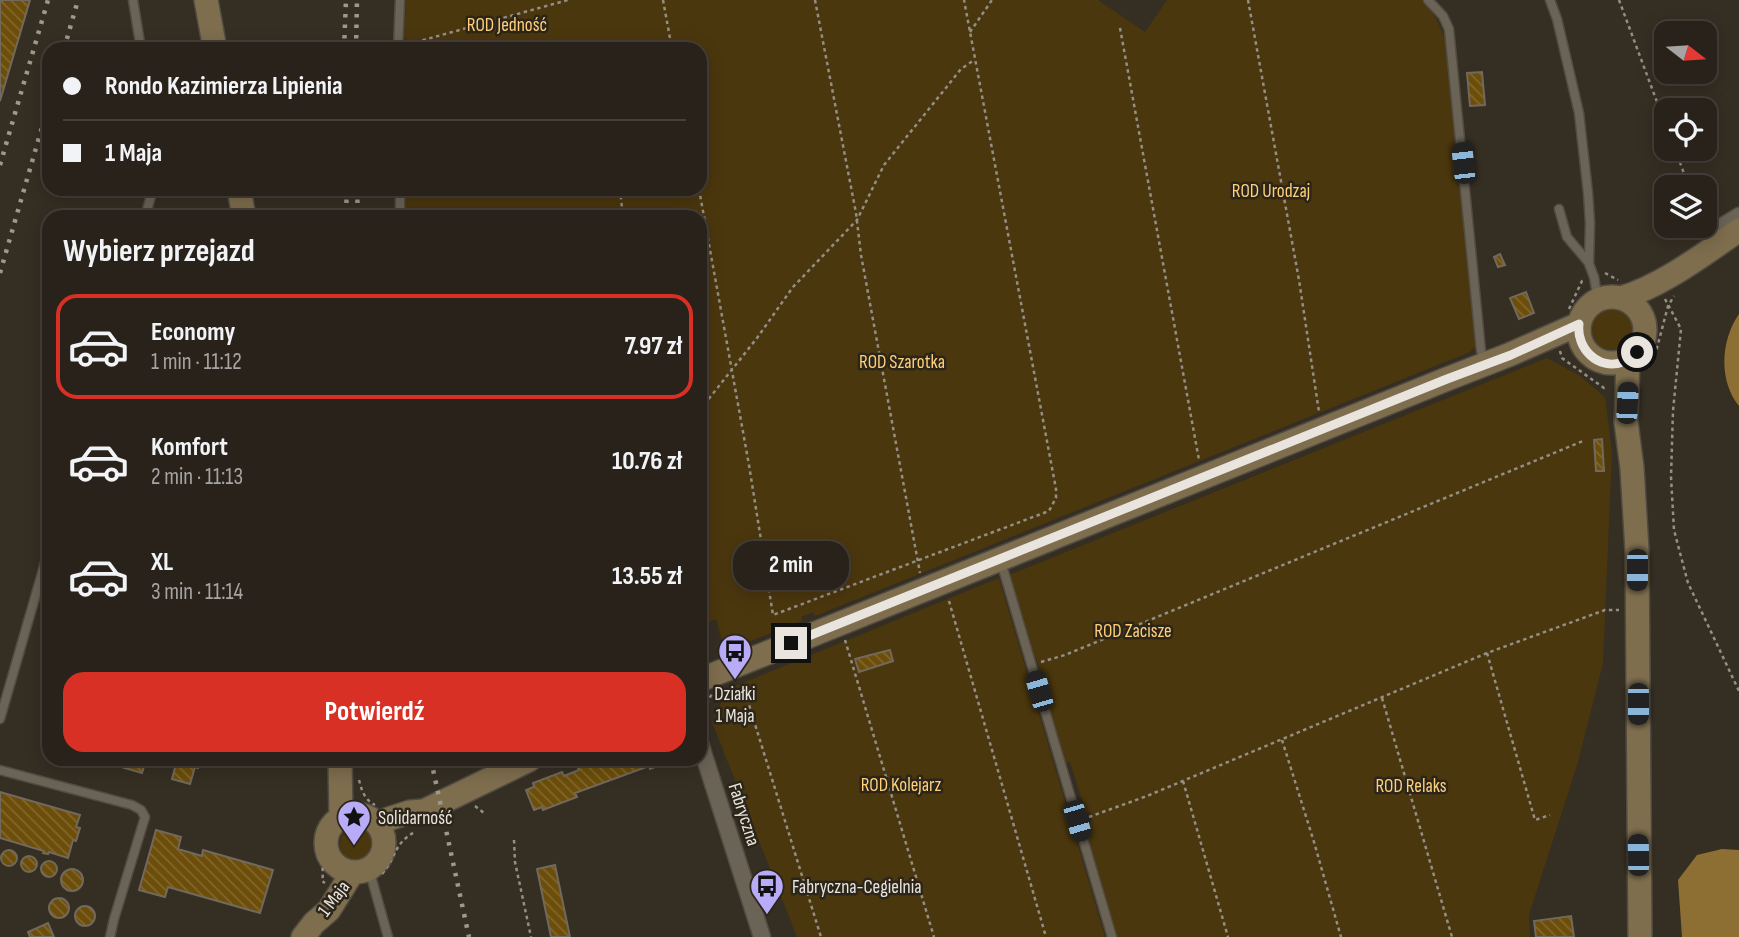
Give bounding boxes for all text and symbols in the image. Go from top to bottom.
park label: ROD Jedność [467,14,547,37]
north arrow [1654,21,1717,84]
map controls [1654,21,1717,238]
text: Rondo Kazimierza Lipienia [105,71,343,102]
button: locate [1654,98,1717,161]
text: 1 Maja [105,138,162,169]
car [1451,141,1476,185]
button: layers [1654,175,1717,238]
park label: ROD Urodzaj [1232,180,1310,203]
text: Wybierz przejazd [63,232,255,271]
icon: car [67,315,130,378]
text: Economy [151,317,235,348]
text: 7.97 zł [624,331,682,362]
route start [1621,336,1653,368]
text: 1 min · 11:12 [151,348,242,376]
park label: ROD Szarotka [859,351,945,374]
car [1616,381,1639,425]
icon: car [67,430,130,493]
text: Komfort [151,432,228,463]
text: 10.76 zł [612,446,682,477]
text: 2 min · 11:13 [151,463,243,491]
callout: 2 min [733,542,849,590]
icon: car [67,545,130,608]
text: XL [151,547,173,578]
car [1627,549,1648,591]
text: 2 min [769,551,813,579]
text: 13.55 zł [612,561,682,592]
text: 3 min · 11:14 [151,578,243,606]
park label: ROD Zacisze [1094,620,1172,643]
route end [775,627,807,659]
bus stop icon: Działki 1 Maja [716,632,754,681]
car [1024,668,1055,714]
button: Potwierdź [63,672,686,752]
place label: Działki 1 Maja [714,683,756,728]
car [1628,683,1649,725]
park label: ROD Kolejarz [861,774,942,797]
park label: ROD Relaks [1375,775,1447,798]
street label: Fabryczna [723,780,764,849]
place icon: Solidarność [335,798,373,847]
car [1062,798,1093,844]
place label: Solidarność [378,807,453,830]
car [1628,834,1649,876]
bus stop icon: Fabryczna-Cegielnia [748,867,786,916]
street label: 1 Maja [313,876,355,921]
place label: Fabryczna-Cegielnia [792,876,922,899]

